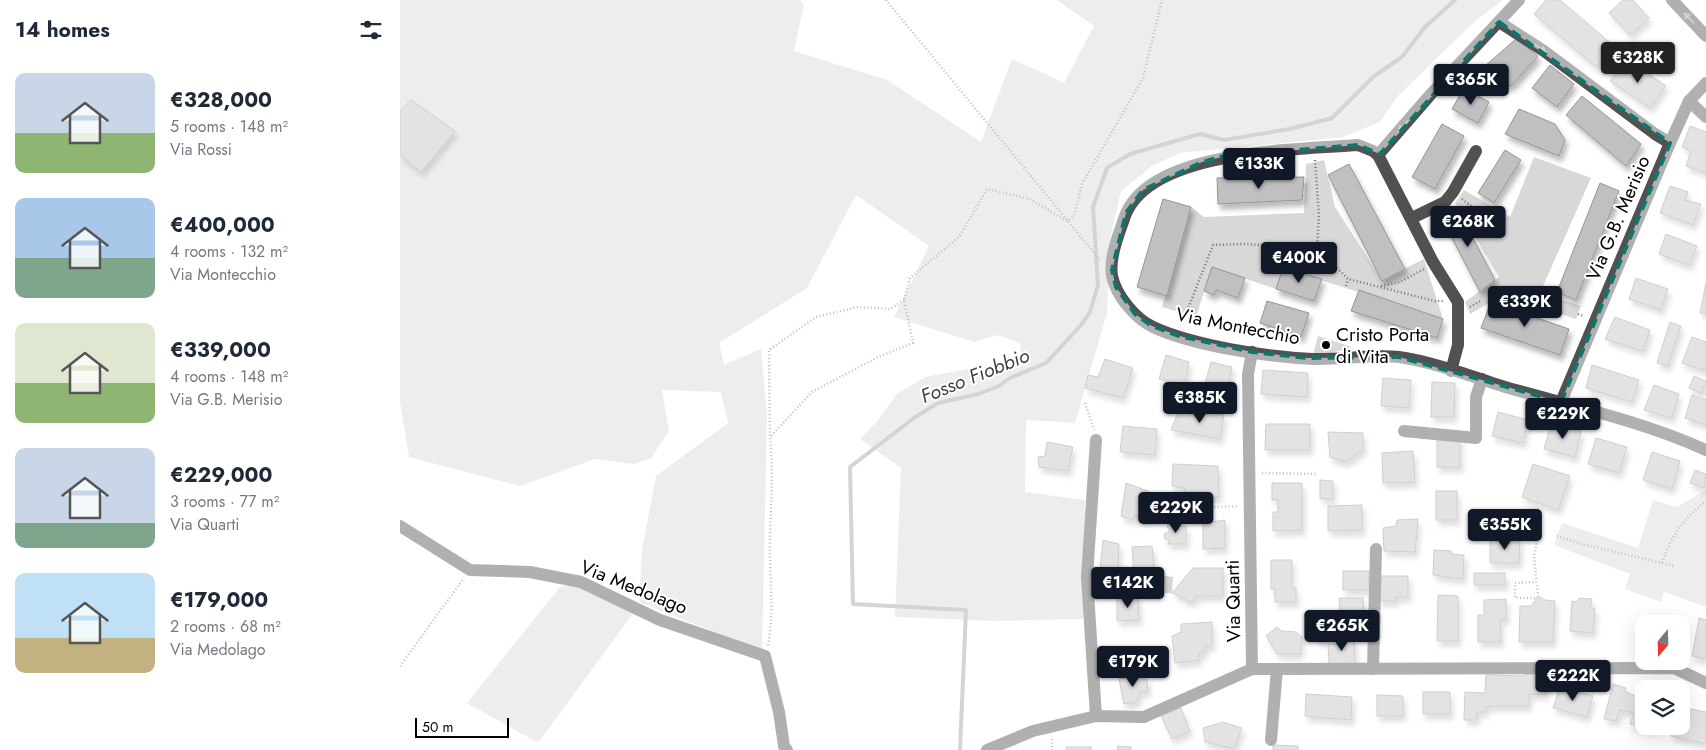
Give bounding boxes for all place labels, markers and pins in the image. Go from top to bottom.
pin: €328K [1603,42,1673,84]
pin: €365K [1436,64,1506,106]
pin: €133K [1224,148,1294,190]
pin: €268K [1433,206,1503,248]
pin: €400K [1264,242,1334,284]
pin: €339K [1490,286,1560,328]
place label: Cristo Porta di Vita [1336,321,1429,370]
marker: Cristo Porta di Vita [1320,339,1332,351]
pin: €385K [1165,382,1235,424]
pin: €229K [1528,398,1598,440]
pin: €229K [1141,492,1211,534]
pin: €355K [1470,508,1540,551]
pin: €142K [1093,566,1163,609]
pin: €265K [1307,610,1377,652]
pin: €179K [1098,646,1168,688]
pin: €222K [1538,660,1608,702]

